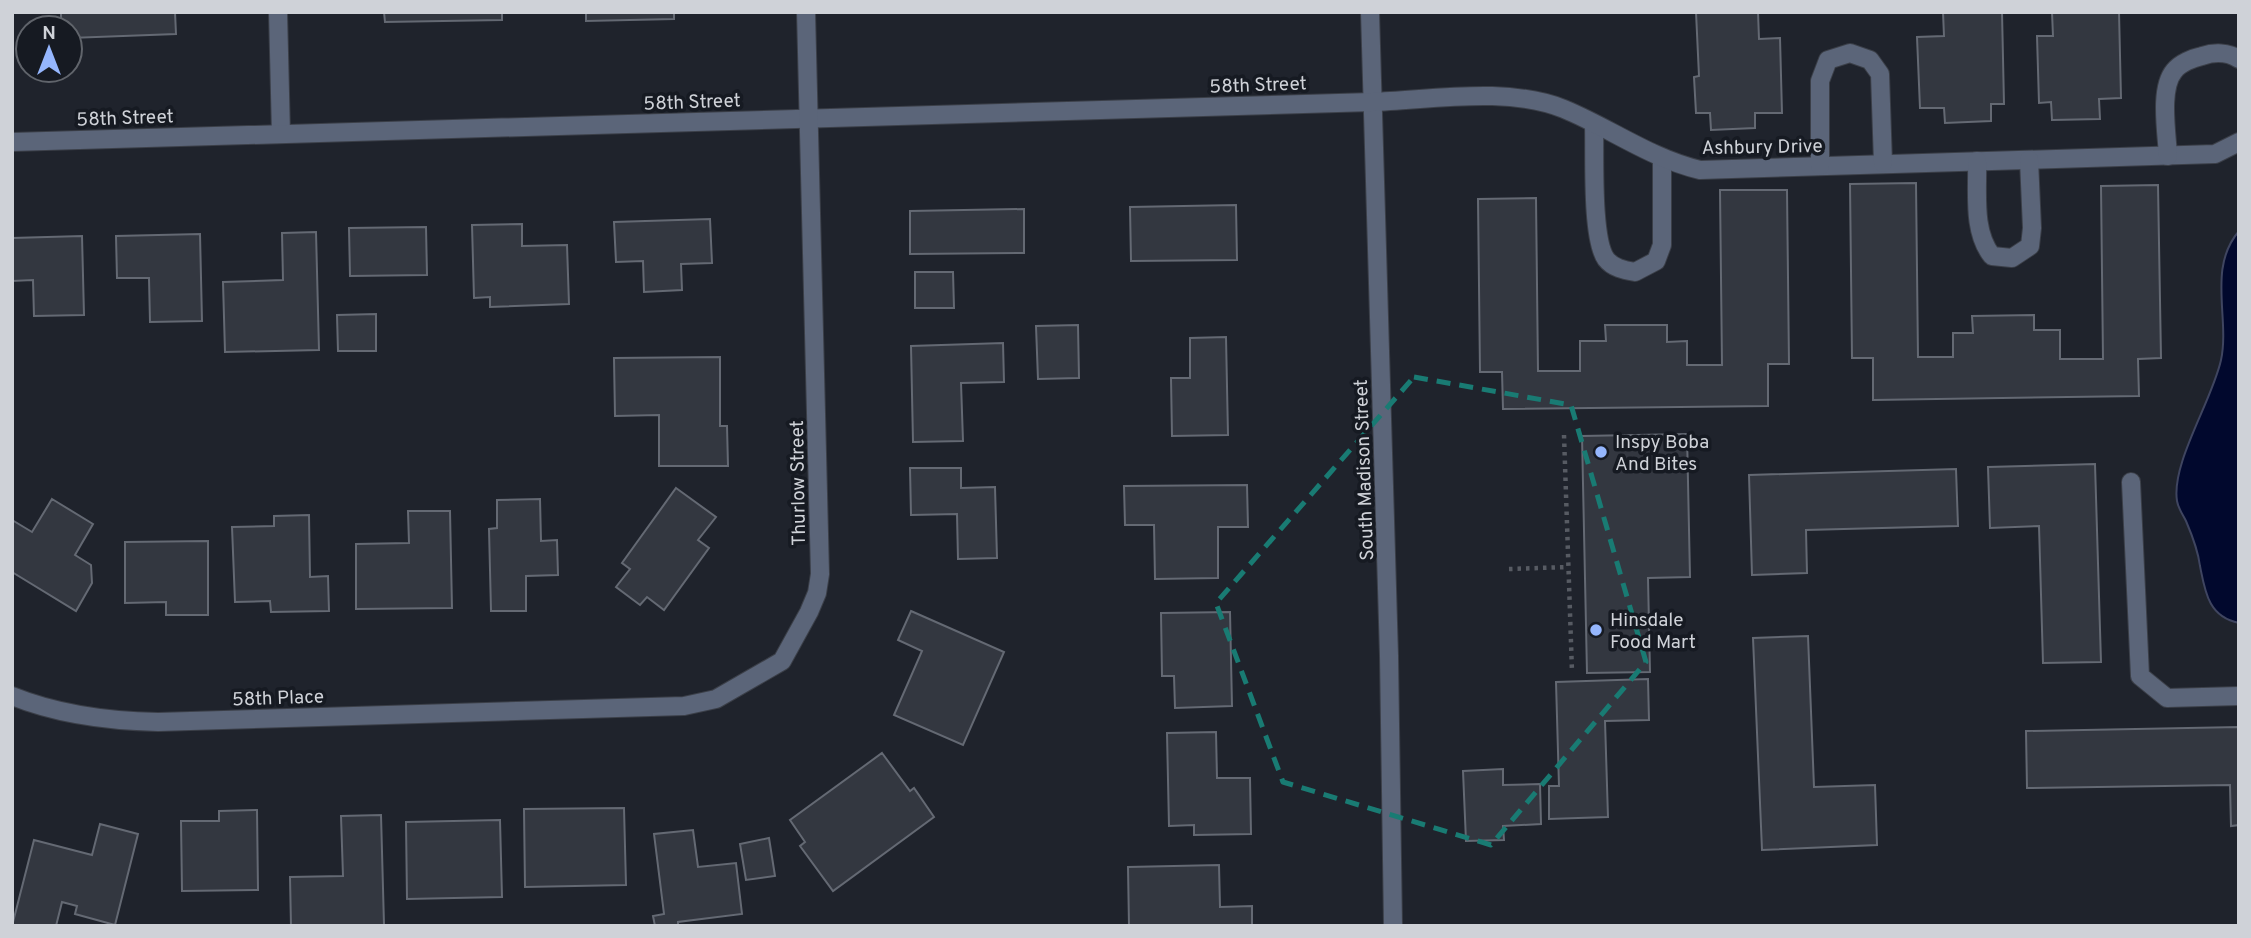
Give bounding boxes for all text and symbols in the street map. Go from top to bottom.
north arrow [14,14,84,84]
text: N [42,22,56,46]
street label: 58th Street [1209,72,1307,100]
street label: 58th Street [643,89,741,117]
street label: 58th Street [76,105,174,133]
street label: Ashbury Drive [1701,135,1823,161]
street label: South Madison Street [1350,379,1380,561]
street label: Thurlow Street [786,420,812,546]
place label: Inspy Boba And Bites [1615,431,1709,477]
marker: Inspy Boba And Bites [1593,444,1609,460]
place label: Hinsdale Food Mart [1610,609,1696,655]
marker: Hinsdale Food Mart [1588,622,1604,638]
street label: 58th Place [232,685,325,713]

